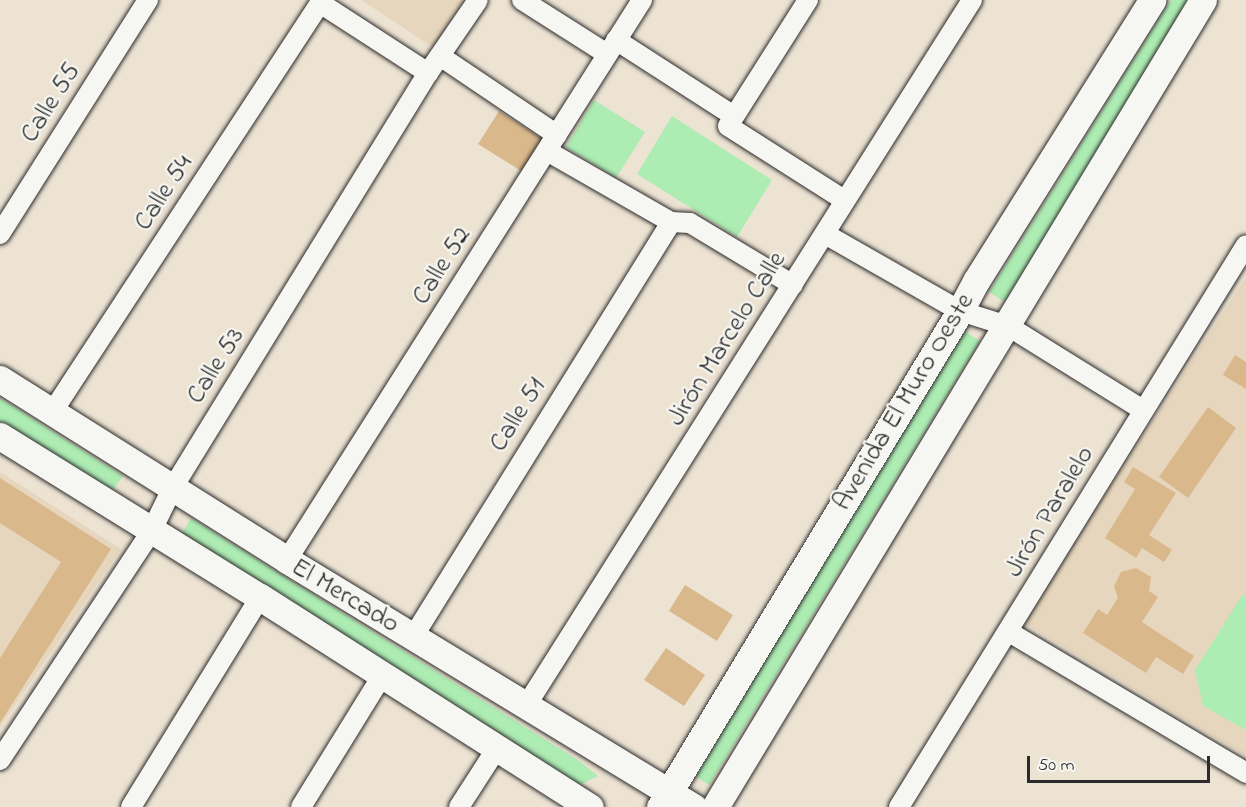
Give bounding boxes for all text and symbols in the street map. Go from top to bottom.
street label: Calle 55 [14,57,88,149]
street label: Calle 54 [128,149,200,237]
street label: Calle 52 [405,221,479,311]
street label: Jirón Marcelo Calle [660,246,794,432]
street label: Avenida El Muro Oeste [826,287,982,517]
street label: Calle 53 [180,322,252,410]
street label: Calle 51 [483,372,553,458]
street label: Jirón Paralelo [998,441,1102,583]
street label: El Mercado [285,551,405,641]
scale bar [1030,744,1213,782]
text: 50 m [1038,753,1075,779]

